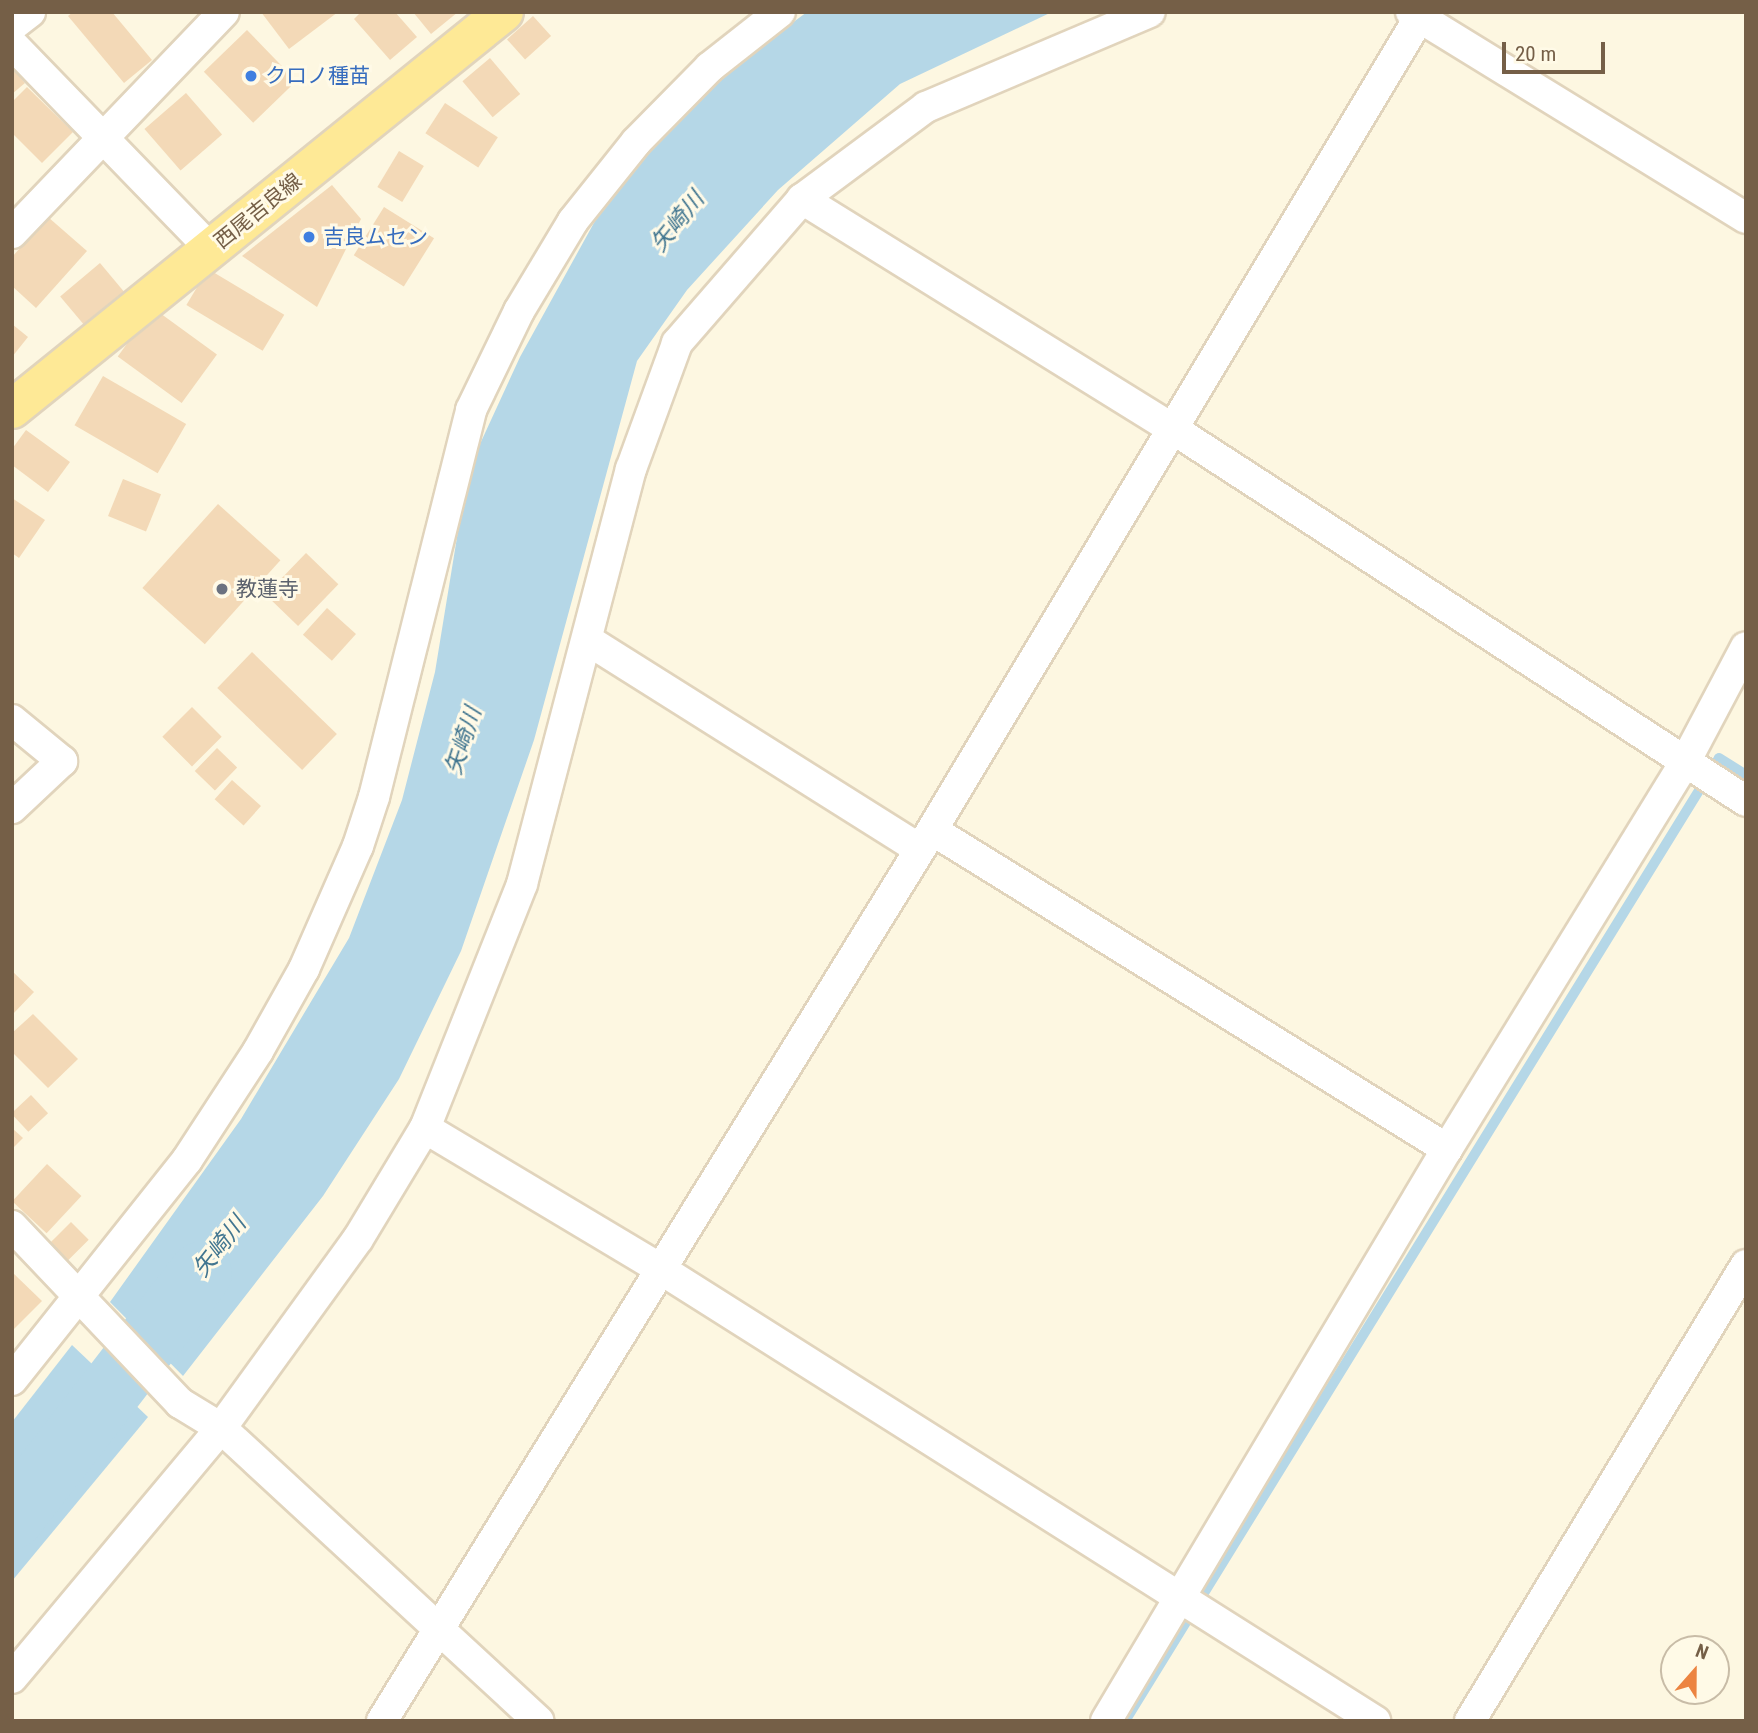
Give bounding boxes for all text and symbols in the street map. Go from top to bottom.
scale bar [1506,28,1609,72]
text: 20 m [1515,42,1556,66]
place label: クロノ種苗 [265,63,370,89]
marker: クロノ種苗 [243,68,259,84]
street label: 西尾吉良線 [209,168,307,254]
water label: 矢崎川 [646,187,710,257]
place label: 吉良ムセン [323,224,428,250]
marker: 吉良ムセン [301,229,317,245]
place label: 教蓮寺 [236,576,299,602]
marker: 教蓮寺 [214,581,230,597]
water label: 矢崎川 [440,704,488,778]
water label: 矢崎川 [188,1211,252,1283]
north arrow [1660,1635,1730,1705]
text: N [1692,1639,1712,1665]

